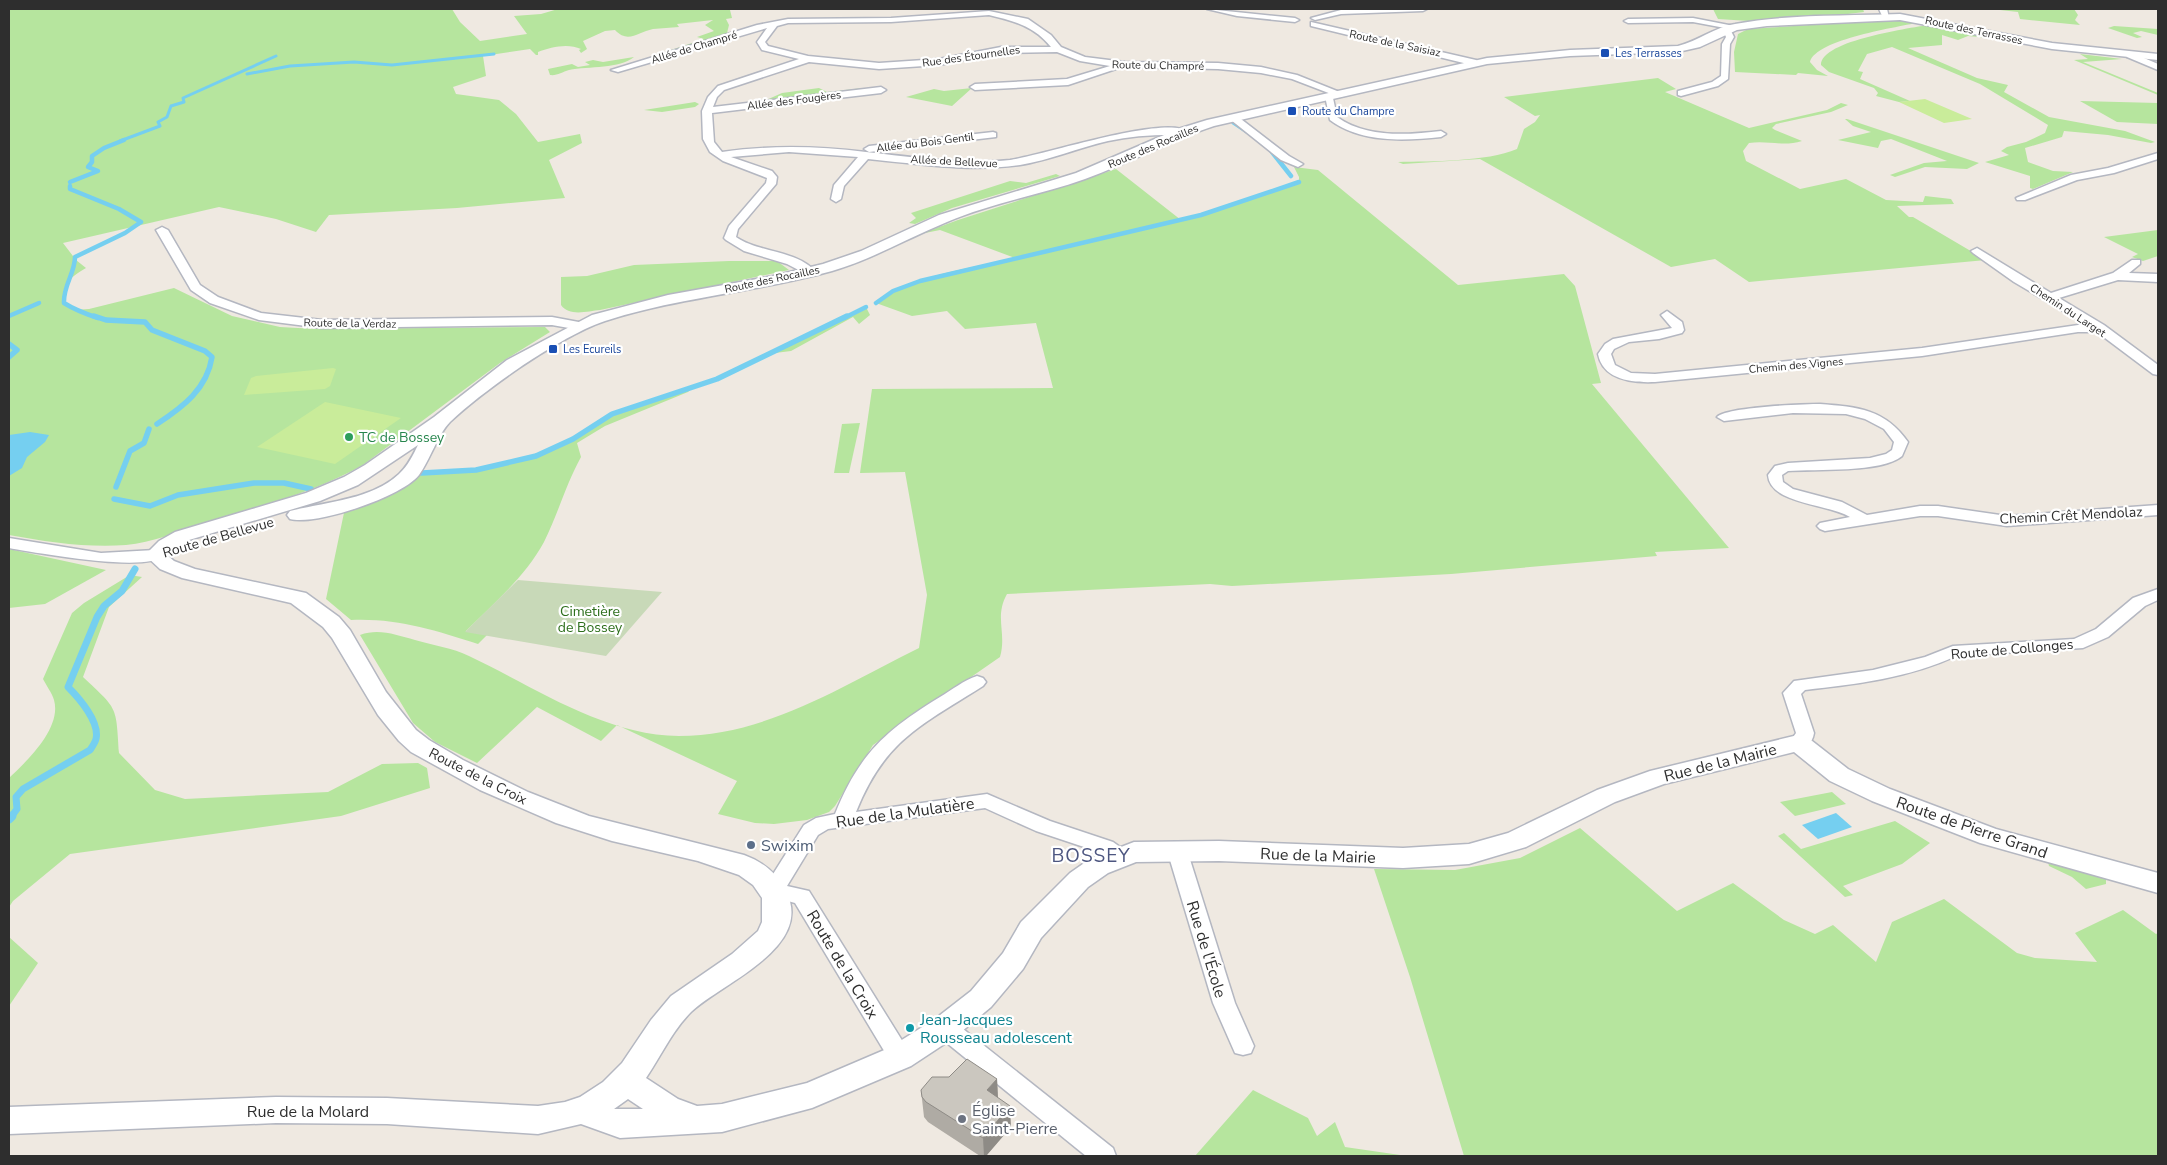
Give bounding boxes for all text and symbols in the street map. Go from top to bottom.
street label: Route des Terrasses [1924,13,2024,48]
street label: Route de la Saisiaz [1348,26,1442,60]
street label: Allée de Champré [649,27,739,68]
street label: Rue des Étournelles [921,41,1021,71]
place label: Les Terrasses [1615,46,1682,61]
marker: Les Terrasses [1599,47,1611,59]
street label: Route du Champré [1112,57,1204,74]
street label: Allée des Fougères [746,87,842,114]
place label: Route du Champre [1302,104,1395,119]
marker: Route du Champre [1286,105,1298,117]
street label: Route des Rocailles [1106,121,1201,172]
street label: Allée du Bois Gentil [875,129,976,156]
street label: Allée de Bellevue [910,152,998,171]
street label: Route des Rocailles [723,262,821,297]
street label: Chemin du Larget [2027,280,2109,341]
street label: Route de la Verdaz [303,315,397,332]
place label: Les Ecureils [563,342,621,357]
marker: Les Ecureils [547,343,559,355]
street label: Chemin des Vignes [1748,354,1844,377]
place label: TC de Bossey [359,428,445,447]
marker: TC de Bossey [343,431,355,443]
street label: Chemin Crêt Mendolaz [1999,502,2144,529]
street label: Route de Bellevue [160,513,276,562]
park label: Cimetière de Bossey [558,602,623,637]
street label: Route de Collonges [1950,635,2074,664]
street label: Rue de la Mairie [1662,738,1779,788]
street label: Route de la Croix [425,744,531,810]
street label: Rue de la Mulatière [835,792,976,834]
street label: Route de Pierre Grand [1893,792,2050,864]
place label: Swixim [761,835,814,857]
marker: Swixim [745,839,757,851]
district label: BOSSEY [1051,843,1131,869]
street label: Rue de la Mairie [1260,843,1376,869]
street label: Rue de l'École [1181,898,1231,1001]
street label: Route de la Croix [801,906,884,1023]
place label: Jean-Jacques Rousseau adolescent [919,1009,1072,1049]
marker: Jean-Jacques Rousseau adolescent [904,1022,916,1034]
place label: Église Saint-Pierre [972,1100,1058,1140]
street label: Rue de la Molard [247,1101,369,1123]
marker: Église Saint-Pierre [956,1113,968,1125]

